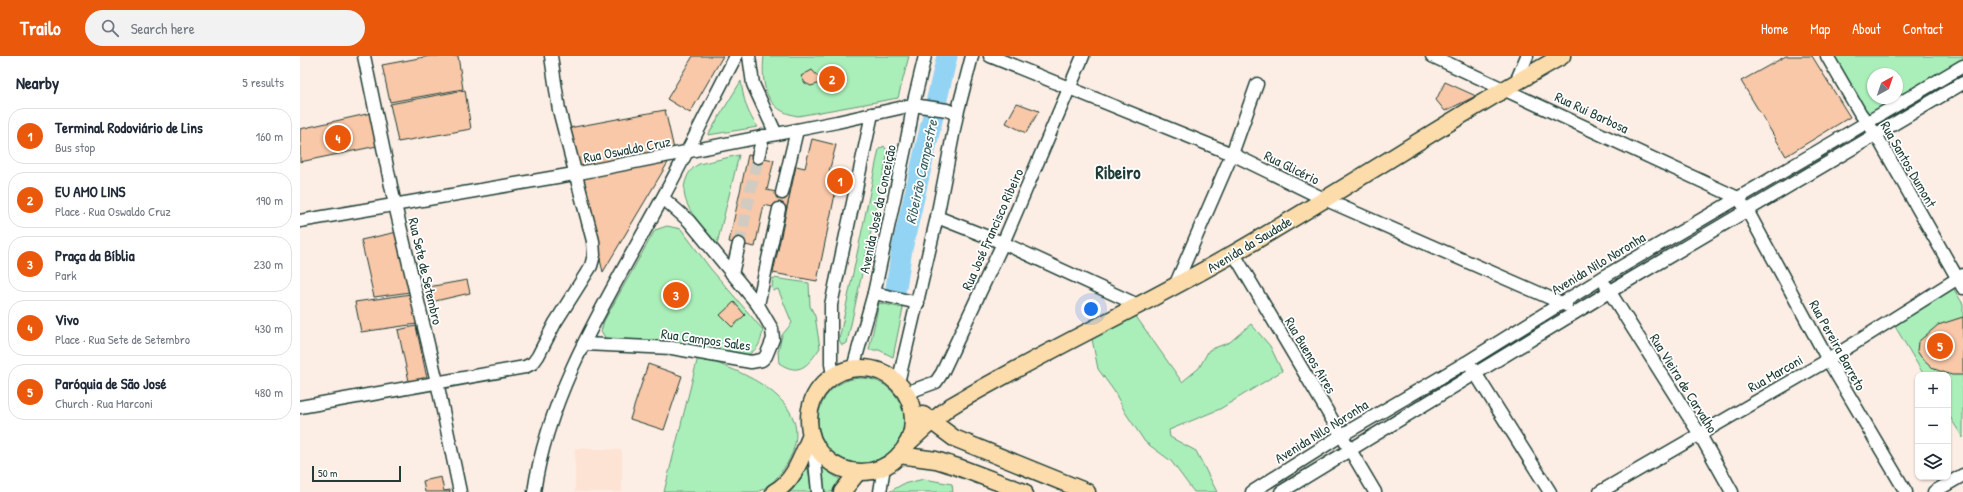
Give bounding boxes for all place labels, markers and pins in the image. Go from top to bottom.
pin: 2 [819,64,845,94]
pin: 4 [325,123,351,153]
pin: 1 [827,166,853,196]
pin: 3 [663,280,689,310]
pin: 5 [1927,331,1953,361]

